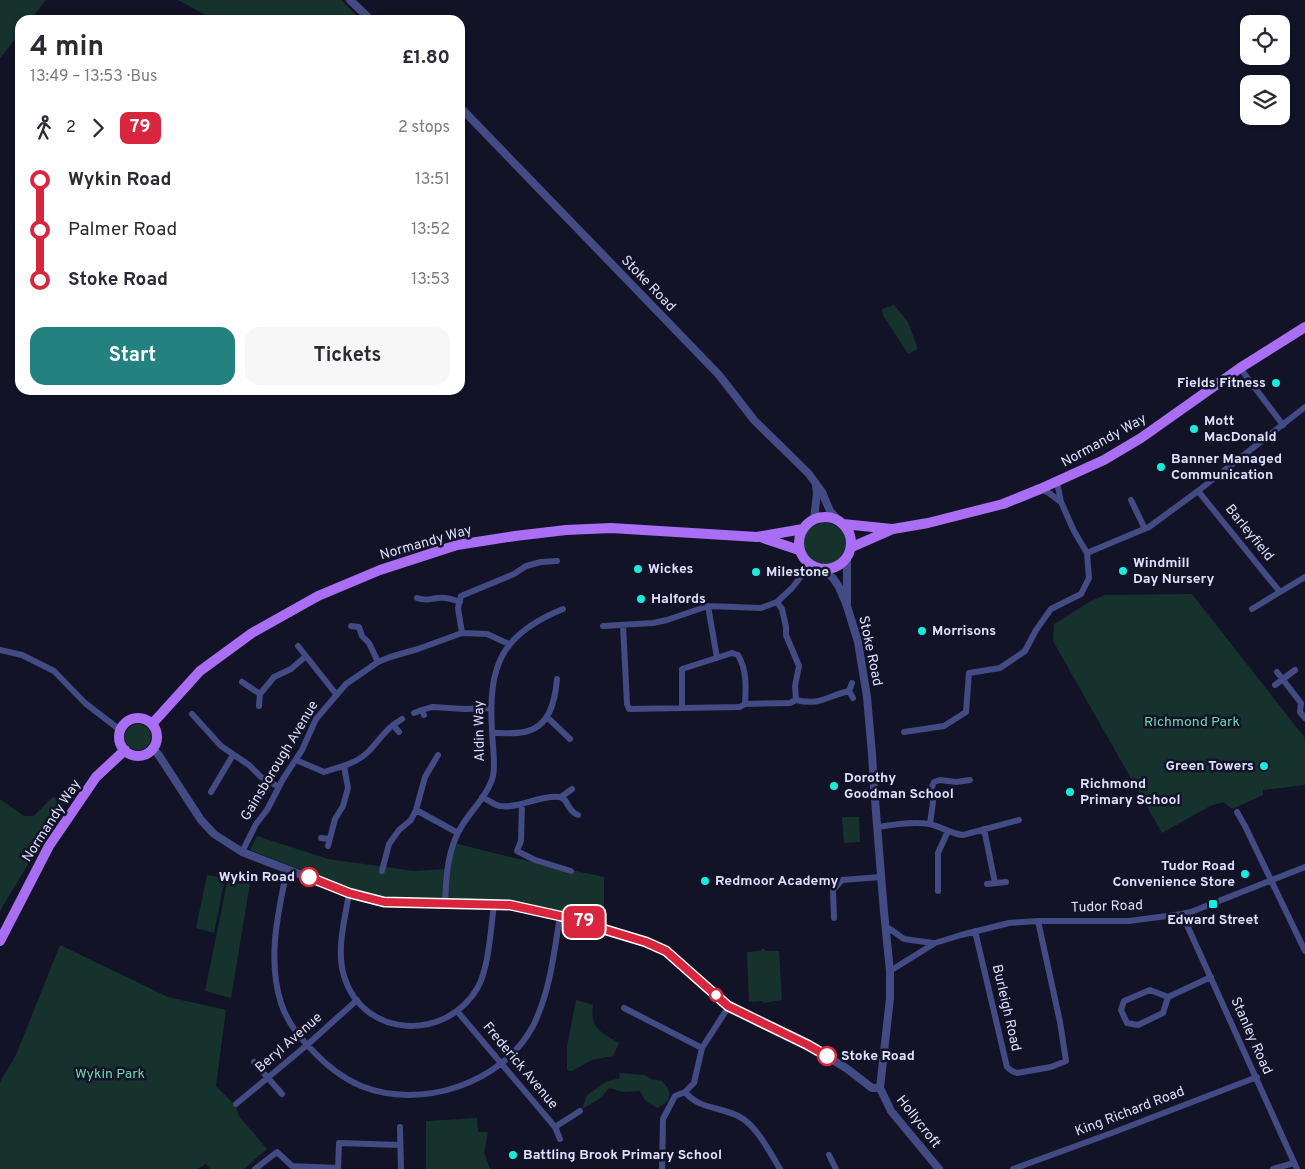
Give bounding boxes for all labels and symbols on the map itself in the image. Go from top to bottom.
street label: Stoke Road [617,252,679,316]
place label: Fields Fitness [1177,375,1266,392]
marker: Fields Fitness [1270,377,1282,389]
street label: Normandy Way [1058,411,1150,471]
place label: Mott MacDonald [1204,413,1277,446]
marker: Mott MacDonald [1188,423,1200,435]
place label: Banner Managed Communication [1171,451,1282,484]
marker: Banner Managed Communication [1155,461,1167,473]
street label: Barleyfield [1221,501,1277,565]
street label: Normandy Way [378,522,474,564]
place label: Windmill Day Nursery [1133,555,1214,588]
place label: Wickes [648,561,694,578]
marker: Wickes [632,563,644,575]
place label: Milestone [766,564,829,581]
marker: Windmill Day Nursery [1117,565,1129,577]
marker: Milestone [750,566,762,578]
place label: Halfords [651,591,706,608]
marker: Halfords [635,593,647,605]
street label: Stoke Road [854,614,886,688]
place label: Morrisons [932,623,996,640]
marker: Morrisons [916,625,928,637]
street label: Gainsborough Avenue [237,698,323,824]
street label: Aldin Way [471,700,489,762]
park label: Richmond Park [1144,714,1240,731]
place label: Green Towers [1165,758,1254,775]
marker: Green Towers [1258,760,1270,772]
place label: Dorothy Goodman School [844,770,954,803]
place label: Richmond Primary School [1080,776,1181,809]
street label: Normandy Way [19,777,85,865]
marker: Dorothy Goodman School [828,780,840,792]
marker: Richmond Primary School [1064,786,1076,798]
place label: Tudor Road Convenience Store [1112,858,1235,891]
marker: Wykin Road [299,867,319,887]
marker: Tudor Road Convenience Store [1239,868,1251,880]
place label: Wykin Road [219,869,295,886]
place label: Redmoor Academy [715,873,839,890]
marker: Redmoor Academy [699,875,711,887]
street label: Tudor Road [1071,897,1143,917]
marker: Edward Street [1207,898,1219,910]
line badge: 79 [562,906,606,938]
place label: Edward Street [1167,912,1259,929]
street label: Burleigh Road [988,963,1024,1053]
unlabelled marker [709,988,723,1002]
street label: Stanley Road [1226,995,1276,1077]
street label: Beryl Avenue [252,1009,326,1077]
street label: Frederick Avenue [479,1019,561,1113]
marker: Stoke Road [817,1046,837,1066]
place label: Stoke Road [841,1048,915,1065]
park label: Wykin Park [75,1066,145,1083]
street label: King Richard Road [1073,1083,1187,1141]
street label: Hollycroft [892,1092,944,1152]
place label: Battling Brook Primary School [523,1147,722,1164]
marker: Battling Brook Primary School [507,1149,519,1161]

